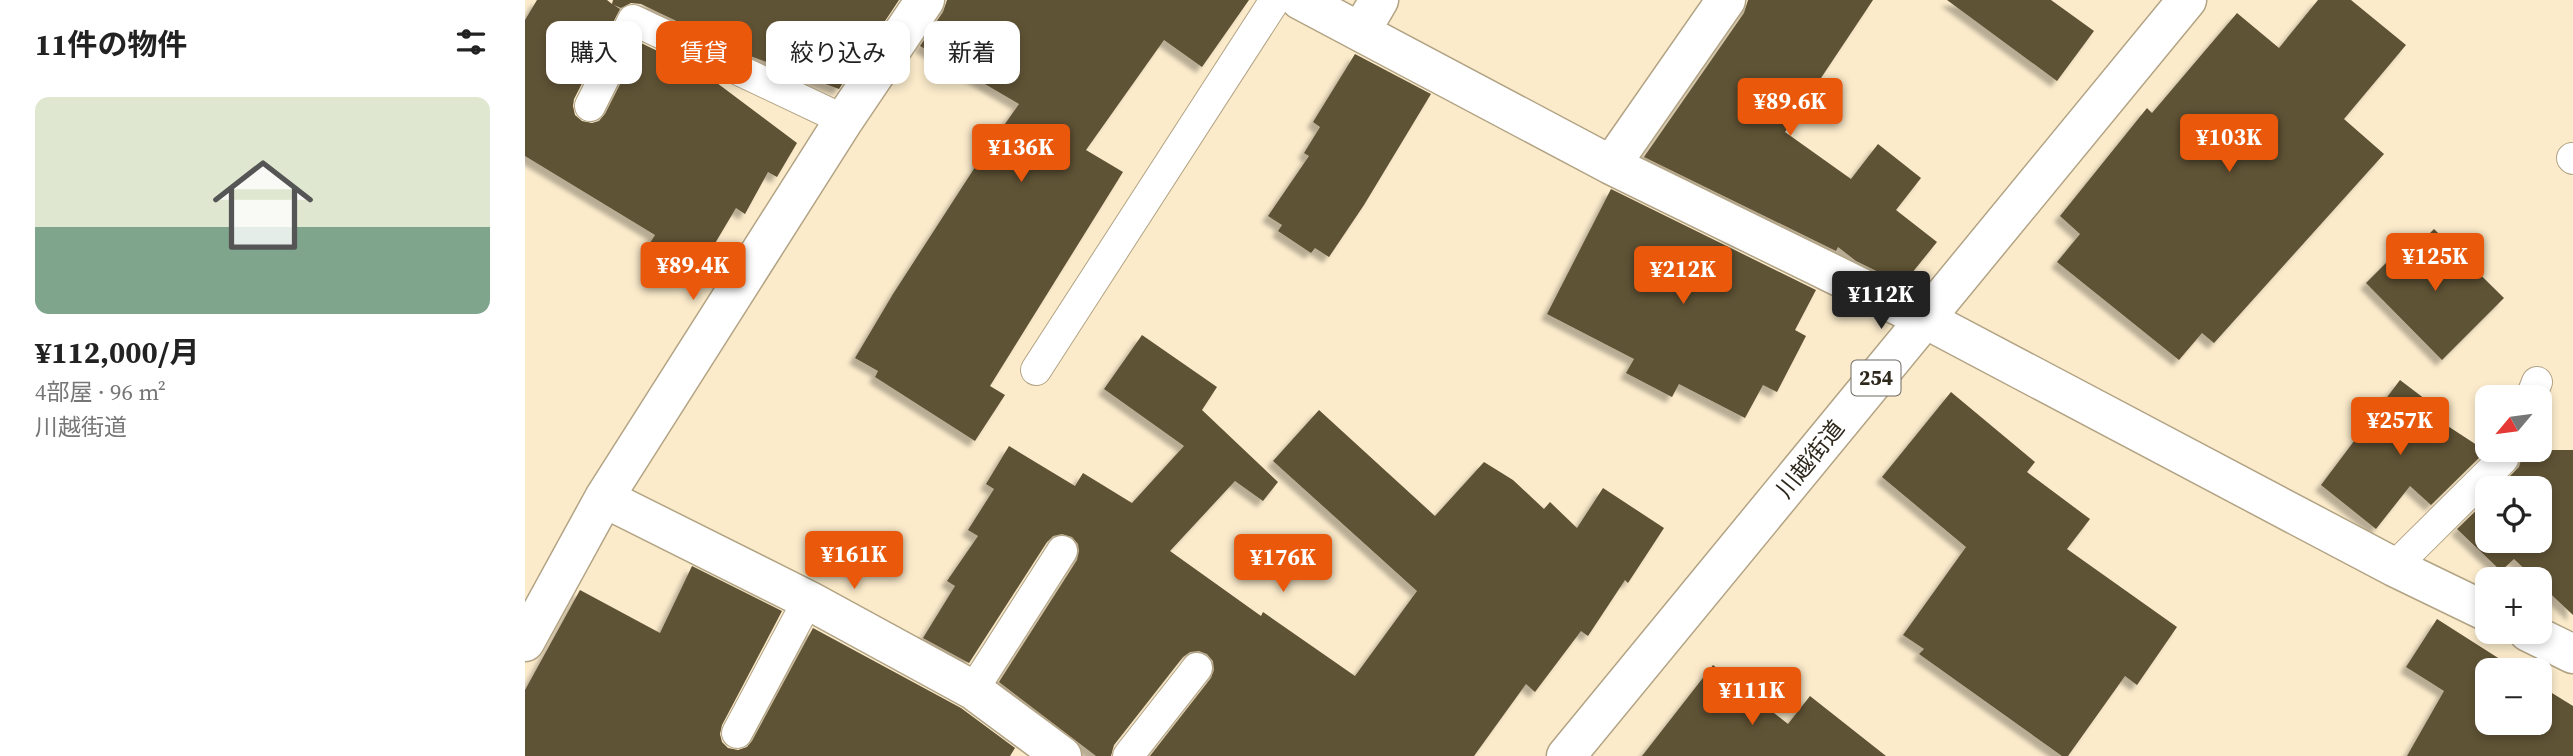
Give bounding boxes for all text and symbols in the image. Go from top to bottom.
chip: 購入 [546,21,642,84]
chip: 賃貸 [656,21,752,84]
chip: 絞り込み [766,21,910,84]
chip: 新着 [924,21,1020,84]
icon: filters [452,23,490,61]
text: 11件の物件 [35,24,188,65]
pin: ¥89.6K [1733,78,1847,138]
text: ¥89.6K [1754,85,1826,117]
pin: ¥103K [2180,114,2278,174]
text: ¥103K [2196,121,2262,153]
pin: ¥136K [972,124,1070,184]
text: ¥136K [988,131,1054,163]
icon: home [200,142,326,268]
pin: ¥125K [2386,233,2484,293]
text: ¥125K [2402,240,2468,272]
pin: ¥89.4K [636,243,750,302]
pin: ¥212K [1634,246,1732,306]
text: ¥89.4K [657,249,729,281]
text: ¥212K [1650,253,1716,285]
pin: ¥112K [1832,272,1930,331]
text: ¥112K [1848,278,1914,310]
text: ¥112,000/月 [35,332,199,373]
road number: 254 [1851,360,1901,396]
text: 4部屋 · 96 m² [35,376,166,408]
north arrow [2475,385,2551,462]
map controls [2475,385,2552,735]
pin: ¥257K [2351,398,2449,457]
text: ¥257K [2367,404,2433,436]
text: 川越街道 [35,411,127,443]
street label: 川越街道 [1769,413,1851,505]
button: locate [2475,476,2552,553]
pin: ¥161K [805,532,903,591]
pin: ¥176K [1234,534,1332,594]
text: ¥161K [821,538,887,570]
text: ¥176K [1250,541,1316,573]
button: + [2475,567,2552,644]
button: − [2475,658,2552,735]
pin: ¥111K [1703,668,1801,727]
text: ¥111K [1719,674,1785,706]

